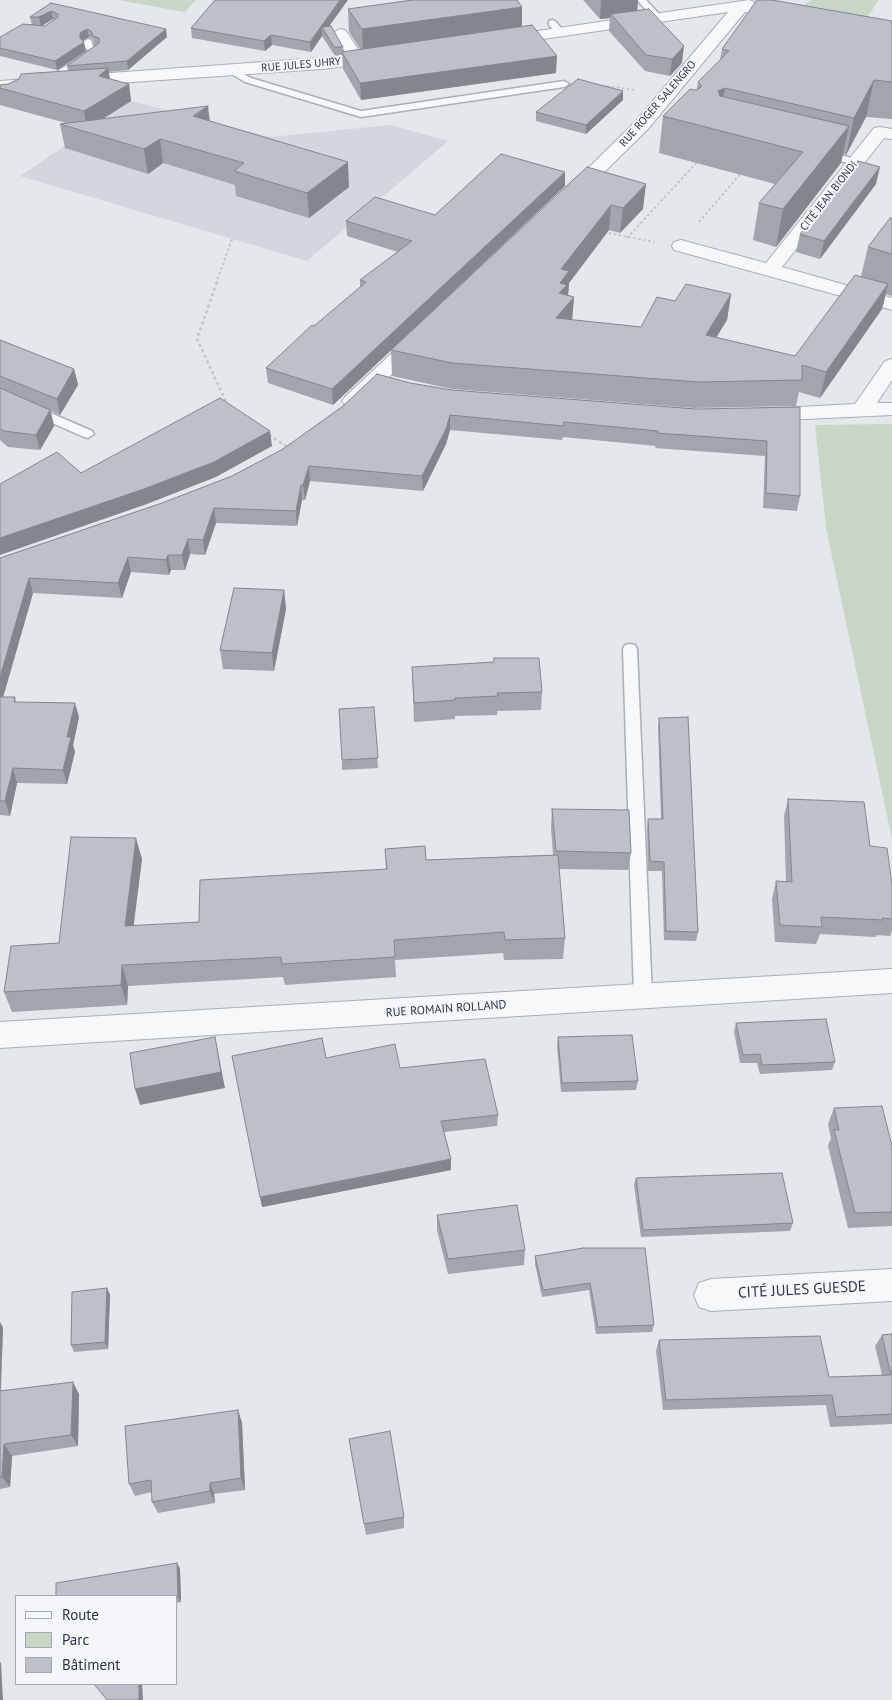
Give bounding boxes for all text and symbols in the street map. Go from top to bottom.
street label: RUE JULES UHRY [261,55,341,75]
street label: RUE ROGER SALENGRO [617,58,699,150]
street label: CITÉ JEAN BIONDI [798,158,860,234]
street label: RUE ROMAIN ROLLAND [385,998,507,1020]
street label: CITÉ JULES GUESDE [738,1278,866,1302]
legend [15,1595,178,1685]
text: Route [62,1605,99,1624]
text: Parc [62,1630,89,1649]
text: Bâtiment [62,1655,120,1674]

